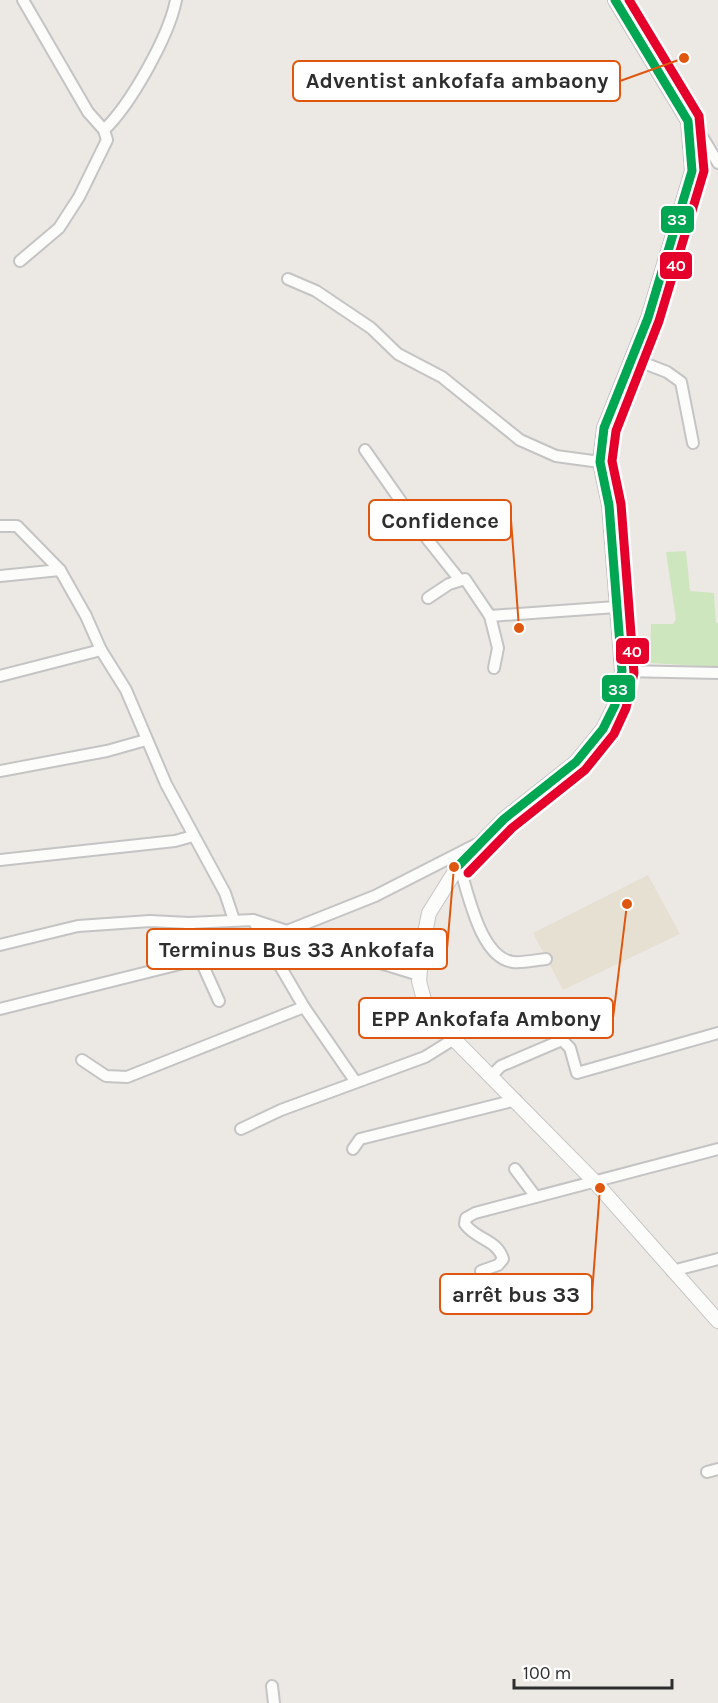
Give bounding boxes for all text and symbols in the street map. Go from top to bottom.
callout: Adventist ankofafa ambaony [293,61,620,101]
text: Adventist ankofafa ambaony [306,68,608,94]
line badge: 33 [660,205,695,234]
text: 33 [667,210,687,229]
line badge: 40 [659,251,693,280]
text: 40 [666,256,686,275]
callout: Confidence [369,500,511,540]
text: Confidence [381,508,499,534]
line badge: 40 [615,637,650,665]
text: 40 [622,642,642,661]
line badge: 33 [601,674,636,703]
text: 33 [608,680,628,699]
callout: Terminus Bus 33 Ankofafa [147,929,447,969]
text: Terminus Bus 33 Ankofafa [159,937,435,963]
callout: EPP Ankofafa Ambony [359,998,613,1038]
text: EPP Ankofafa Ambony [371,1006,601,1032]
callout: arrêt bus 33 [440,1274,592,1314]
text: arrêt bus 33 [452,1282,580,1308]
scale bar [514,1652,672,1690]
text: 100 m [523,1662,571,1684]

